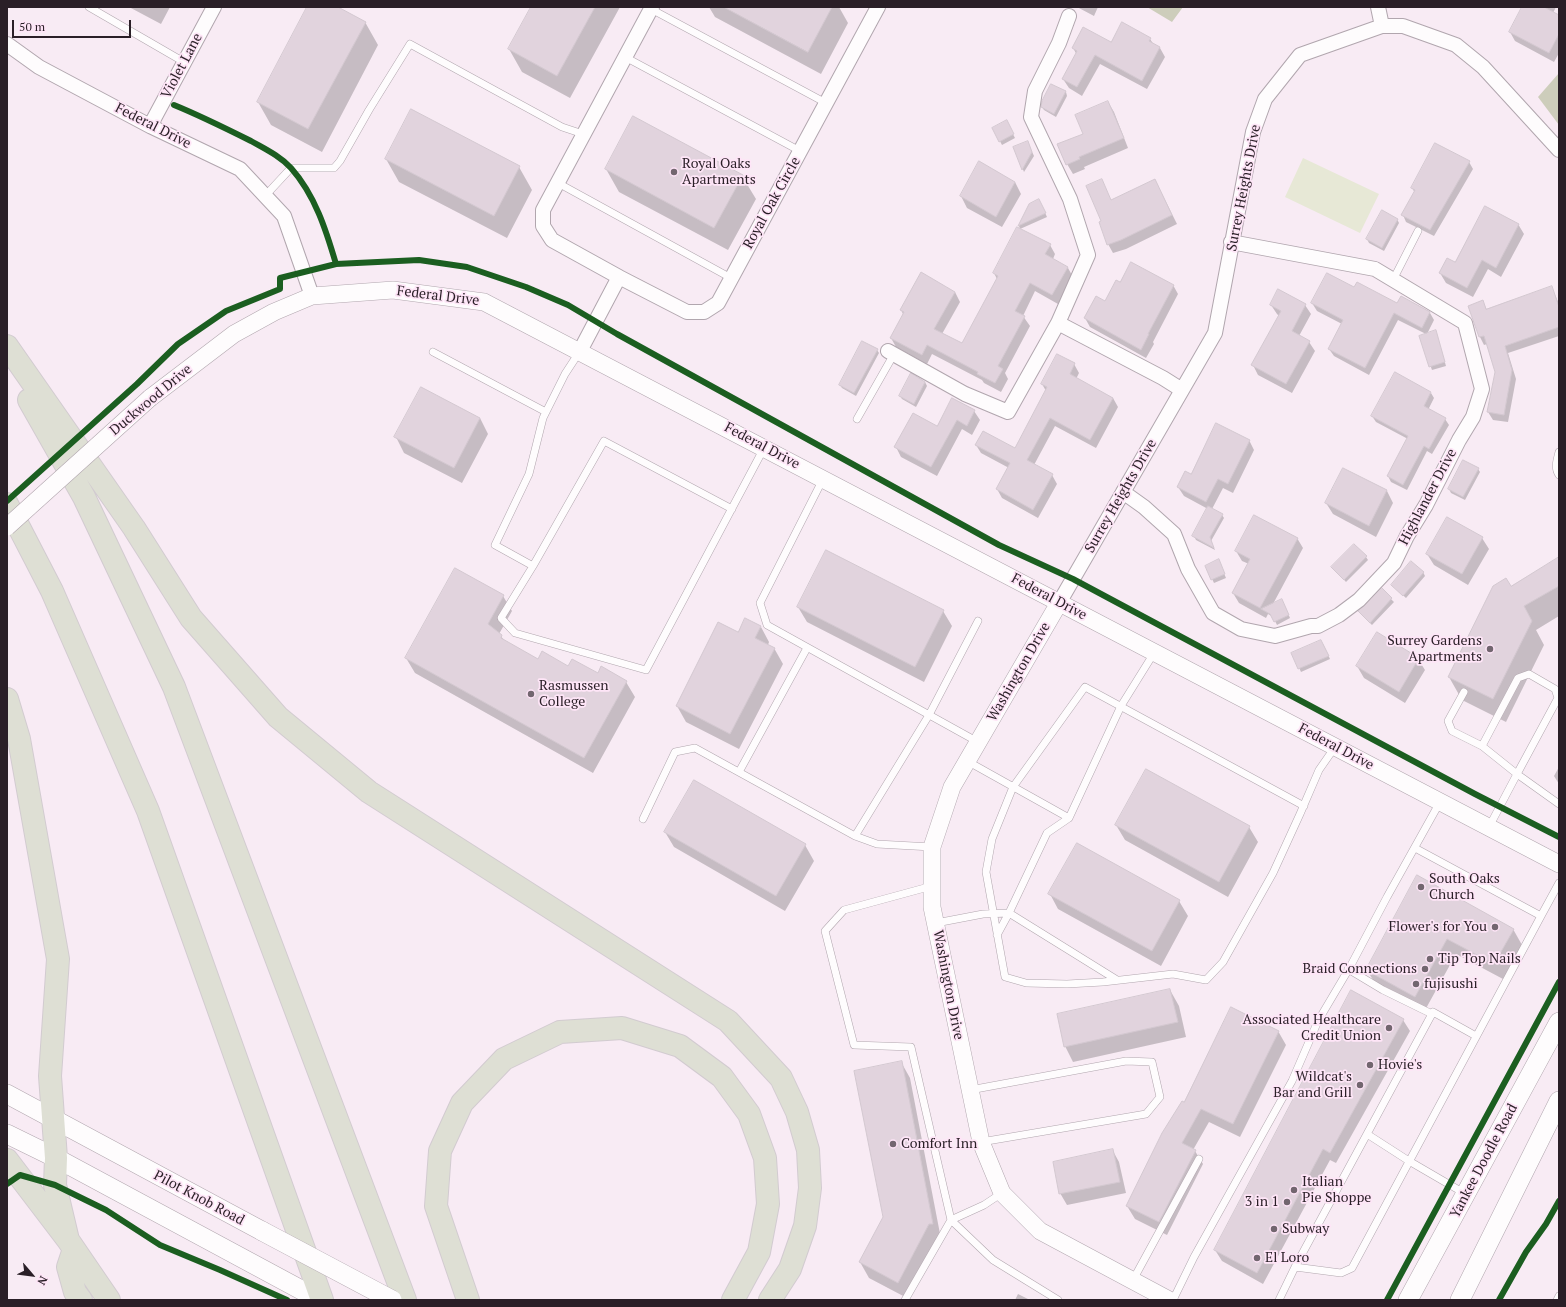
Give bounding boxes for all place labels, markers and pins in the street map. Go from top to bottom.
place label: Royal Oaks Apartments [682,156,756,188]
marker: Royal Oaks Apartments [669,167,679,177]
place label: Surrey Gardens Apartments [1387,633,1482,666]
marker: Surrey Gardens Apartments [1485,644,1495,654]
place label: Rasmussen College [539,678,609,710]
marker: Rasmussen College [526,689,536,699]
place label: South Oaks Church [1429,871,1500,904]
marker: South Oaks Church [1416,882,1426,892]
place label: Flower's for You [1388,919,1487,935]
marker: Flower's for You [1490,922,1500,932]
place label: Tip Top Nails [1438,951,1521,967]
marker: Tip Top Nails [1425,954,1435,964]
place label: Braid Connections [1302,961,1417,977]
marker: Braid Connections [1420,964,1430,974]
place label: fujisushi [1424,976,1478,992]
marker: fujisushi [1411,979,1421,989]
place label: Associated Healthcare Credit Union [1242,1012,1381,1044]
marker: Associated Healthcare Credit Union [1384,1023,1394,1033]
place label: Hovie's [1378,1057,1422,1073]
marker: Hovie's [1365,1060,1375,1070]
place label: Wildcat's Bar and Grill [1273,1069,1352,1102]
marker: Wildcat's Bar and Grill [1355,1080,1365,1090]
place label: Comfort Inn [901,1136,977,1152]
marker: Comfort Inn [888,1139,898,1149]
place label: Italian Pie Shoppe [1302,1174,1371,1206]
marker: Italian Pie Shoppe [1289,1185,1299,1195]
place label: 3 in 1 [1245,1194,1279,1210]
marker: 3 in 1 [1282,1197,1292,1207]
place label: Subway [1282,1221,1329,1237]
marker: Subway [1269,1224,1279,1234]
place label: El Loro [1265,1250,1309,1266]
marker: El Loro [1252,1253,1262,1263]

